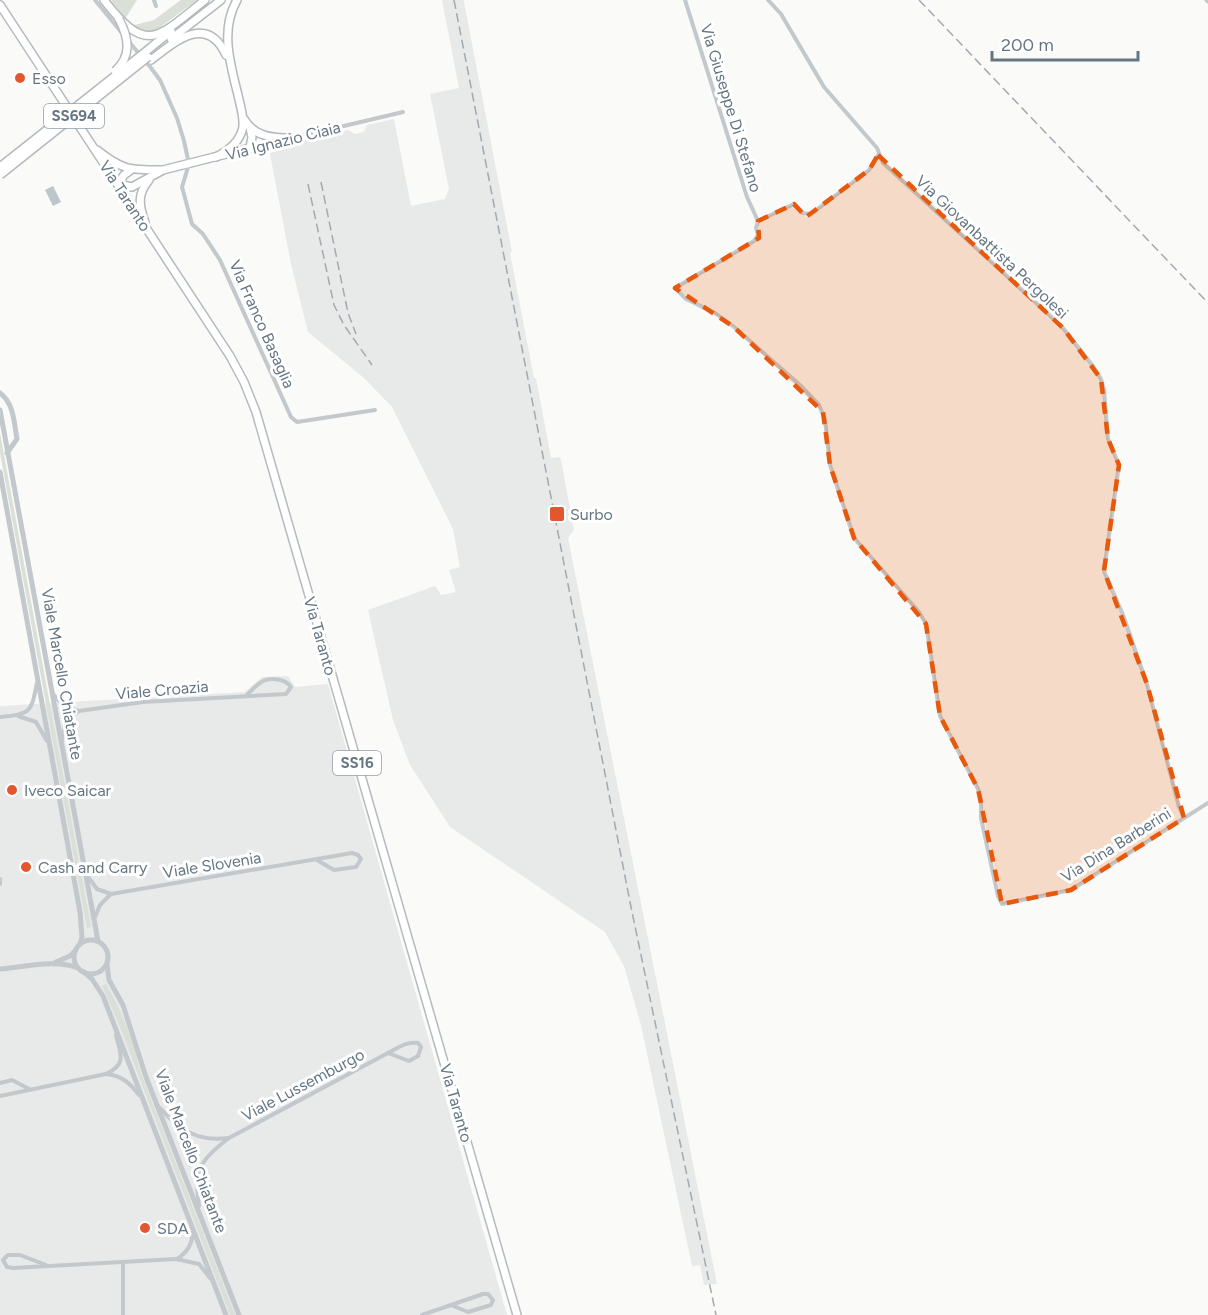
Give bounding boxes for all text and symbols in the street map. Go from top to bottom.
street label: Via Giuseppe Di Stefano [696,22,766,194]
scale bar [992,24,1138,62]
text: 200 m [1001,34,1054,56]
place label: Esso [32,69,66,88]
marker: Esso [13,71,27,85]
road number: SS694 [44,104,104,128]
street label: Via Ignazio Ciaia [224,118,342,164]
street label: Via Taranto [95,157,155,235]
street label: Via Giovanbattista Pergolesi [912,171,1072,323]
street label: Via Franco Basaglia [225,257,299,391]
marker: Surbo [548,505,566,523]
place label: Surbo [570,505,613,524]
street label: Viale Marcello Chiatante [38,587,87,762]
street label: Via Taranto [300,595,340,677]
street label: Viale Croazia [115,676,209,704]
road number: SS16 [333,751,381,775]
place label: Iveco Saicar [24,781,112,800]
marker: Iveco Saicar [5,783,19,797]
street label: Via Dina Barberini [1058,804,1174,886]
street label: Viale Slovenia [161,848,263,882]
place label: Cash and Carry [38,858,148,877]
marker: Cash and Carry [19,860,33,874]
street label: Viale Lussemburgo [238,1045,368,1125]
street label: Via Taranto [436,1062,476,1144]
street label: Viale Marcello Chiatante [151,1066,231,1236]
place label: SDA [157,1219,189,1238]
marker: SDA [138,1221,152,1235]

